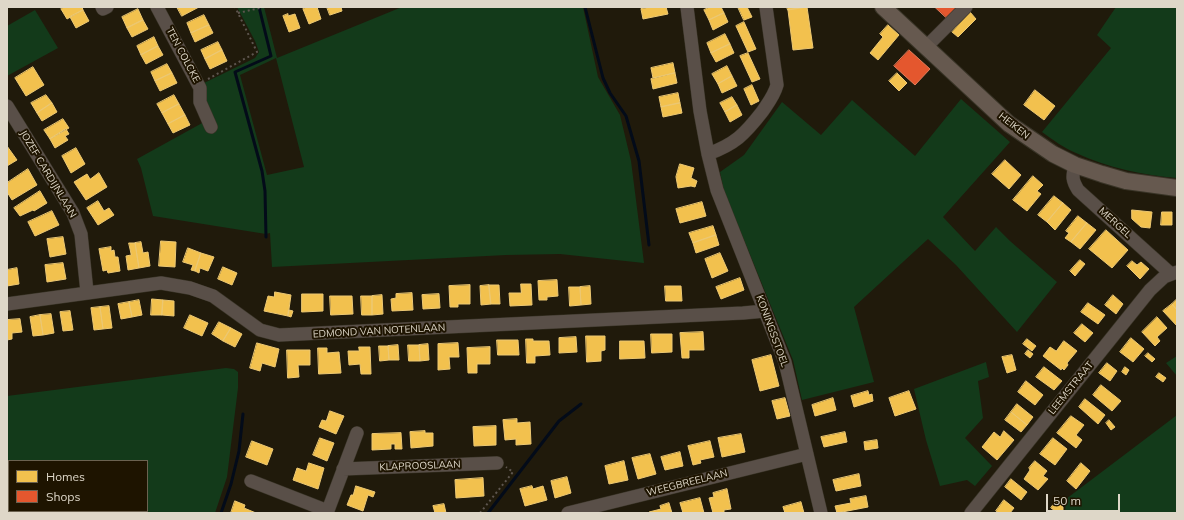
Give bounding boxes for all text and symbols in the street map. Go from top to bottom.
street label: TEN COLCKE [164,25,202,85]
street label: HEIKEN [996,110,1032,142]
street label: JOZEF CARDIJNLAAN [17,128,79,220]
street label: MERGEL [1096,205,1134,241]
street label: KONINGSSTOEL [753,293,791,369]
street label: EDMOND VAN NOTENLAAN [312,322,446,340]
street label: LEEMSTRAAT [1046,359,1096,417]
street label: KLAPROOSLAAN [379,459,461,473]
legend [8,460,148,512]
street label: WEEGBREELAAN [645,467,729,499]
text: Homes [46,469,85,484]
scale bar [1048,486,1122,512]
text: Shops [46,489,81,504]
text: 50 m [1053,493,1081,508]

